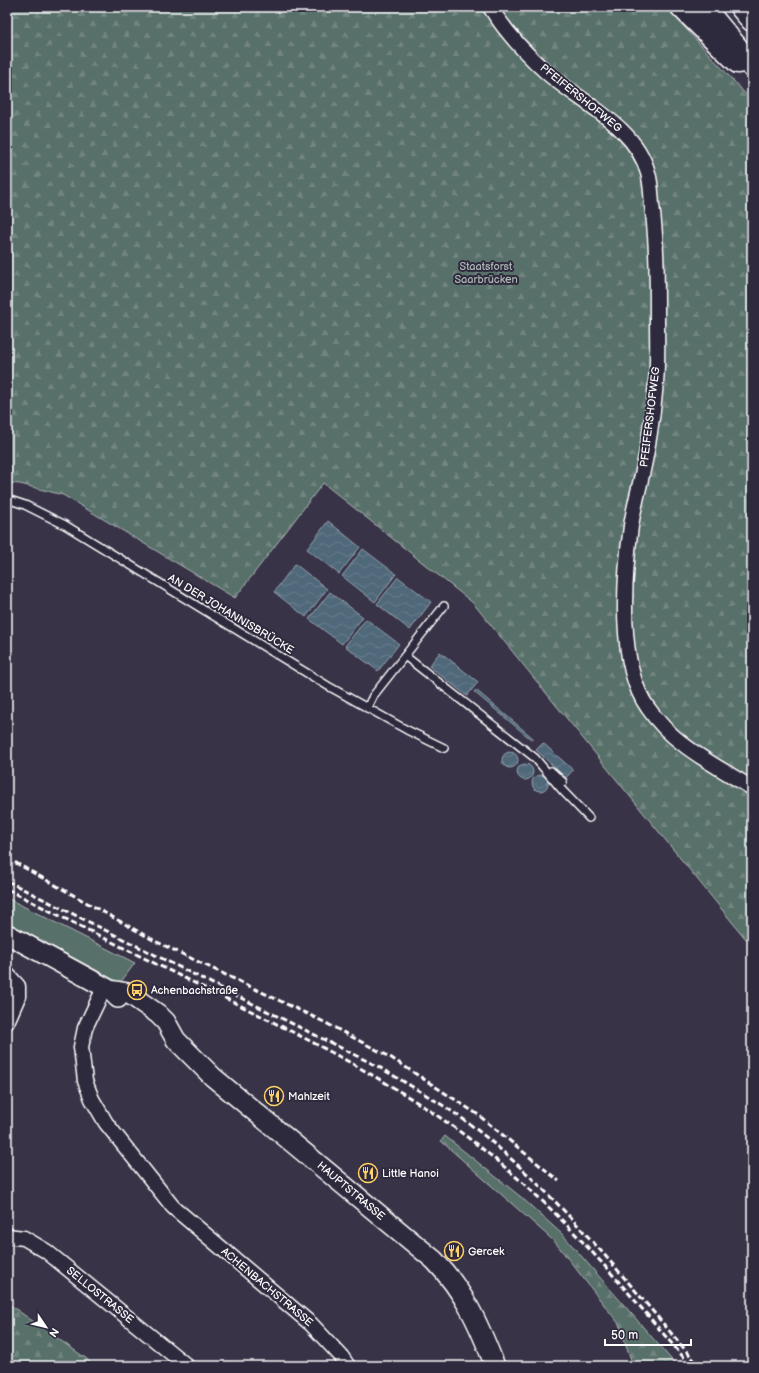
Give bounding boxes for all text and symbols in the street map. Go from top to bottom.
street label: PFEIFERSHOFWEG [538,61,624,135]
park label: Staatsforst Saarbrücken [454,260,518,286]
street label: PFEIFERSHOFWEG [637,366,663,468]
street label: AN DER JOHANNISBRÜCKE [166,570,297,657]
bus stop icon: Achenbachstraße [126,979,148,1001]
place label: Achenbachstraße [151,984,239,997]
restaurant icon: Mahlzeit [263,1085,285,1107]
place label: Mahlzeit [288,1090,330,1103]
street label: HAUPTSTRASSE [315,1159,387,1223]
restaurant icon: Little Hanoi [357,1162,379,1184]
place label: Little Hanoi [382,1167,439,1180]
restaurant icon: Gercek [443,1240,465,1262]
street label: ACHENBACHSTRASSE [218,1245,316,1329]
place label: Gercek [468,1245,505,1258]
street label: SELLOSTRASSE [64,1264,136,1326]
north arrow [26,1307,66,1347]
scale bar [605,1321,691,1347]
text: N [46,1325,61,1340]
text: 50 m [611,1328,638,1343]

